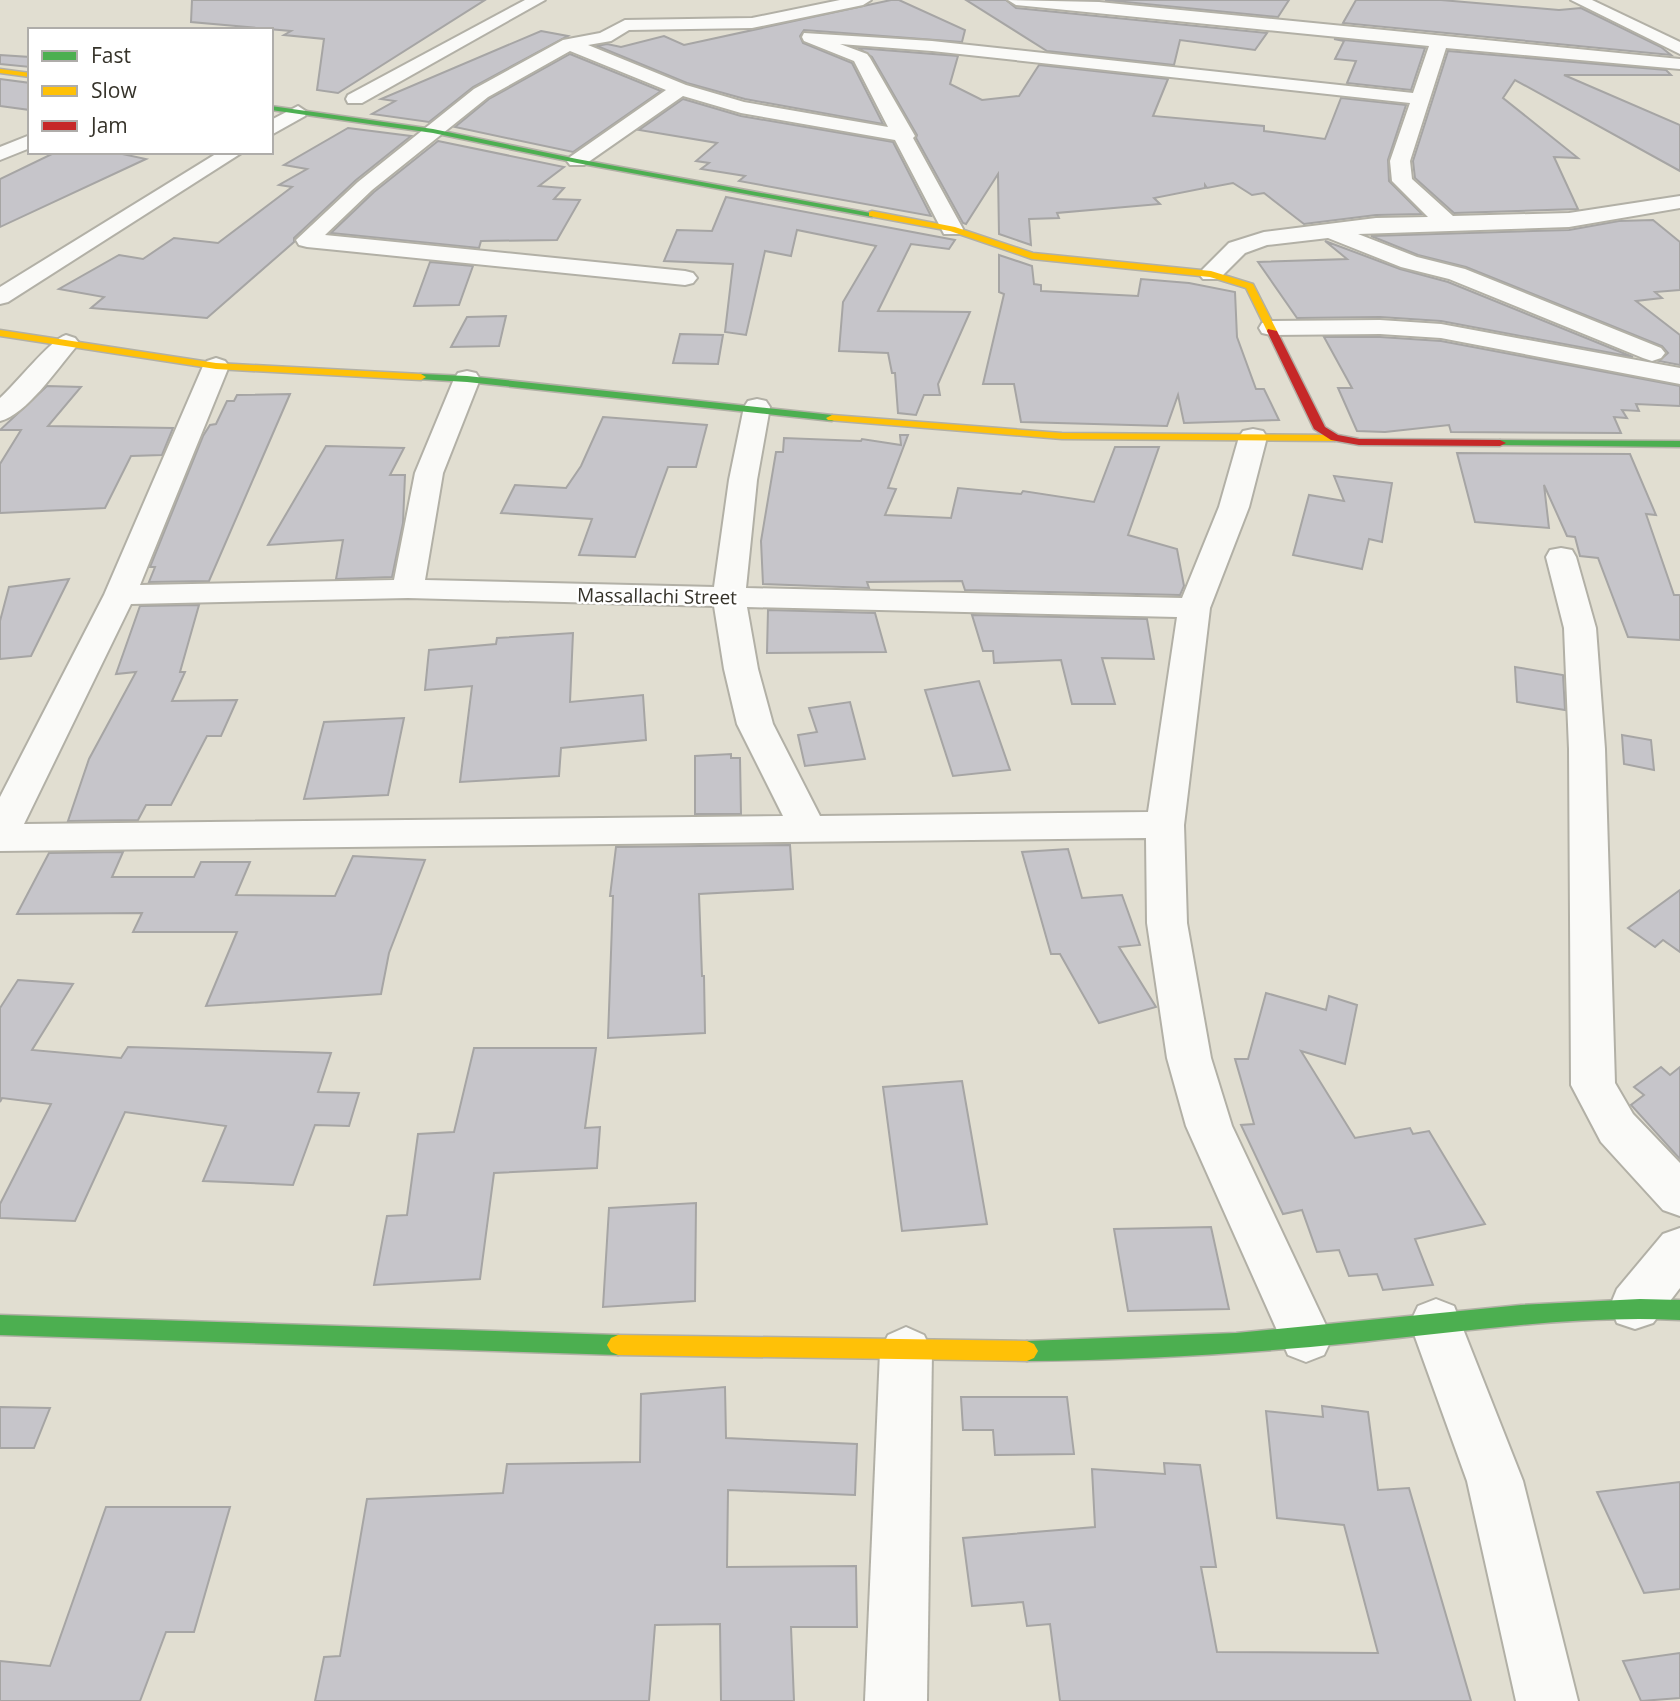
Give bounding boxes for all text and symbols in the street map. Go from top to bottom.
legend [28,28,273,154]
text: Fast [91,41,131,69]
text: Slow [91,76,137,104]
text: Jam [89,111,128,139]
street label: Massallachi Street [577,582,737,610]

